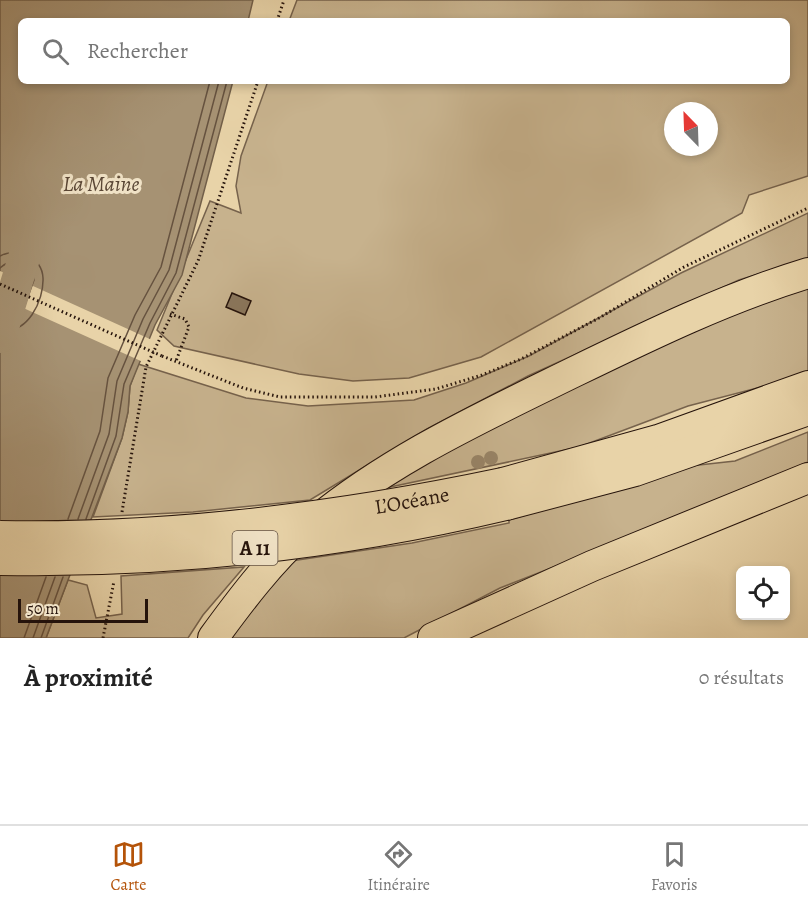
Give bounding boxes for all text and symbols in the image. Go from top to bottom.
search box [18,18,790,84]
icon: search [39,35,72,68]
text: Rechercher [87,36,188,66]
north arrow [664,102,718,156]
water label: La Maine [63,169,139,199]
street label: L’Océane [372,480,452,521]
road number: A 11 [232,531,278,565]
map controls [736,566,790,620]
button: locate [736,566,790,620]
scale bar [18,596,148,624]
text: 50 m [27,598,59,620]
text: À proximité [24,660,153,695]
text: 0 résultats [699,664,784,691]
tab: Carte [110,838,147,896]
tab: Itinéraire [367,838,430,896]
tab: Favoris [651,838,698,896]

